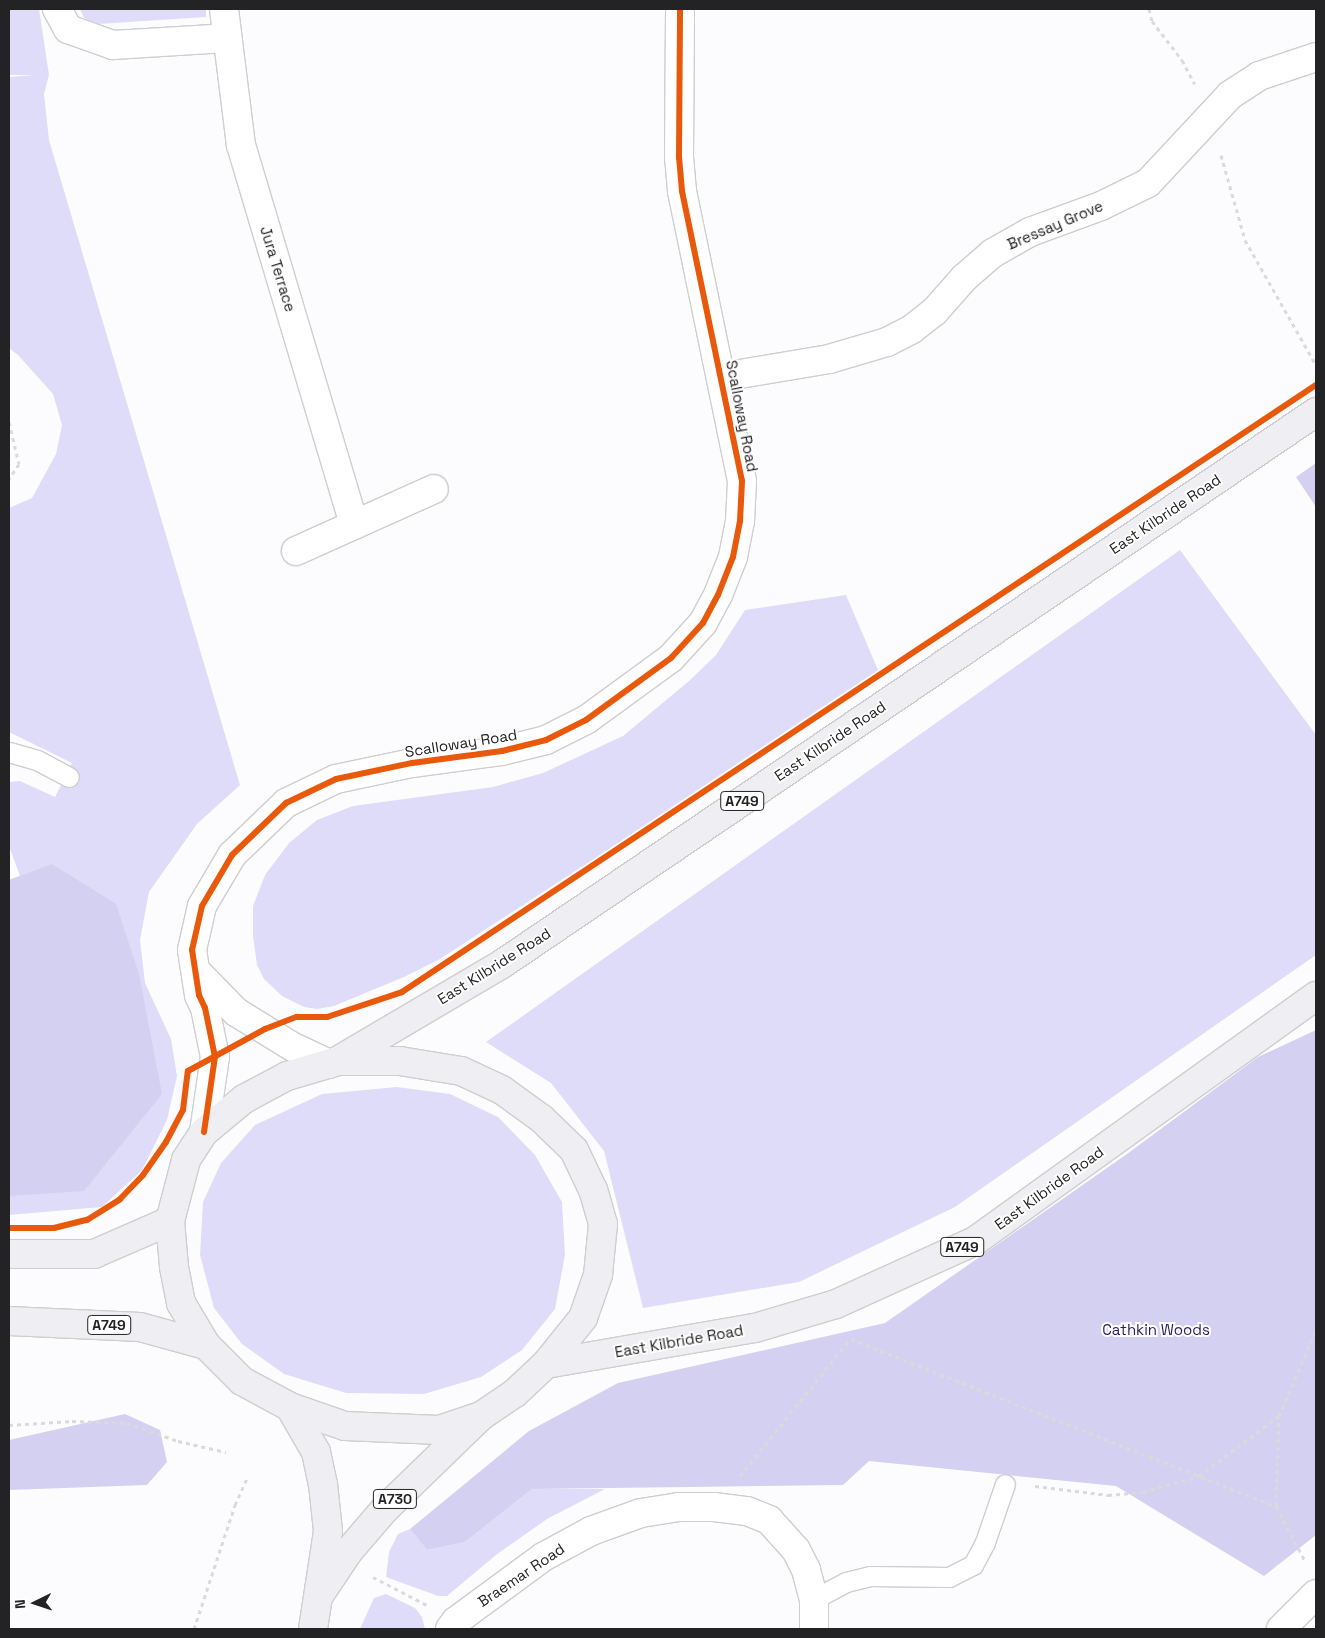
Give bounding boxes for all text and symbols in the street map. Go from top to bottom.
street label: Bressay Grove [1004,197,1106,253]
street label: Jura Terrace [256,224,300,314]
street label: Scalloway Road [722,359,762,473]
street label: East Kilbride Road [1106,470,1224,558]
street label: East Kilbride Road [771,697,889,785]
street label: Scalloway Road [404,725,518,761]
road number: A749 [720,789,764,812]
street label: East Kilbride Road [434,924,554,1008]
street label: East Kilbride Road [991,1142,1107,1234]
road number: A749 [940,1236,984,1258]
road number: A749 [86,1314,132,1336]
street label: East Kilbride Road [613,1321,745,1361]
park label: Cathkin Woods [1102,1321,1210,1339]
road number: A730 [372,1488,418,1510]
street label: Braemar Road [474,1539,568,1611]
north arrow [10,1578,60,1628]
text: N [11,1599,29,1609]

